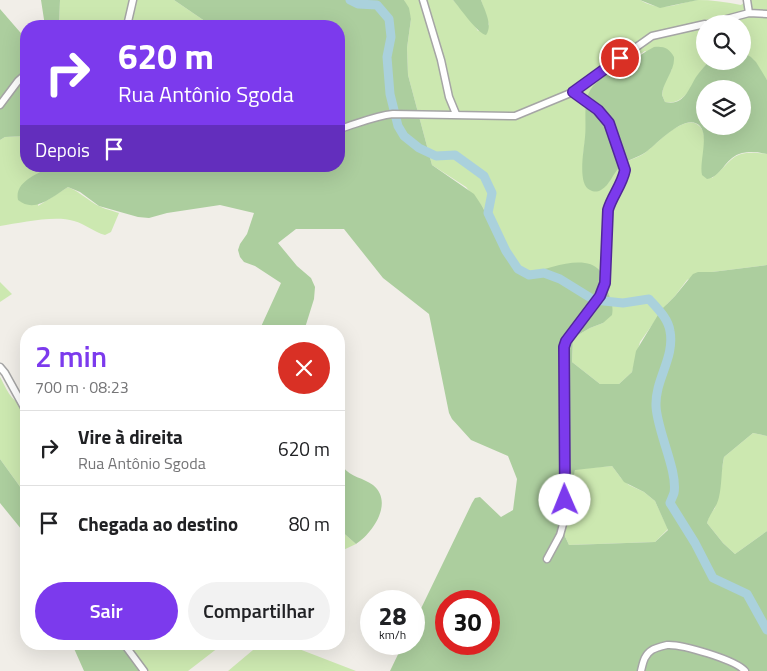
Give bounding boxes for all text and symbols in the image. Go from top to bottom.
map controls [696,15,751,135]
button: search [696,15,751,70]
text: 620 m [118,29,214,83]
pin [599,37,641,79]
icon: right [35,40,100,105]
icon: arrive [606,44,634,72]
text: Rua Antônio Sgoda [118,77,294,111]
button: layers [696,80,751,135]
text: Depois [35,135,90,164]
icon: arrive [100,135,128,163]
text: 2 min [35,333,107,379]
button: close [278,342,330,394]
text: 700 m · 08:23 [35,375,129,399]
text: Vire à direita [78,422,183,451]
icon: right [35,434,63,462]
text: 620 m [278,434,330,463]
text: Rua Antônio Sgoda [78,451,206,475]
position arrow [538,473,590,525]
icon: arrive [35,509,63,537]
text: Chegada ao destino [78,509,238,538]
text: 80 m [289,509,330,538]
button: Sair [35,582,178,640]
button: Compartilhar [188,582,330,640]
speed limit sign: 30 [435,590,500,655]
text: 28 [378,597,407,635]
text: km/h [379,625,406,644]

